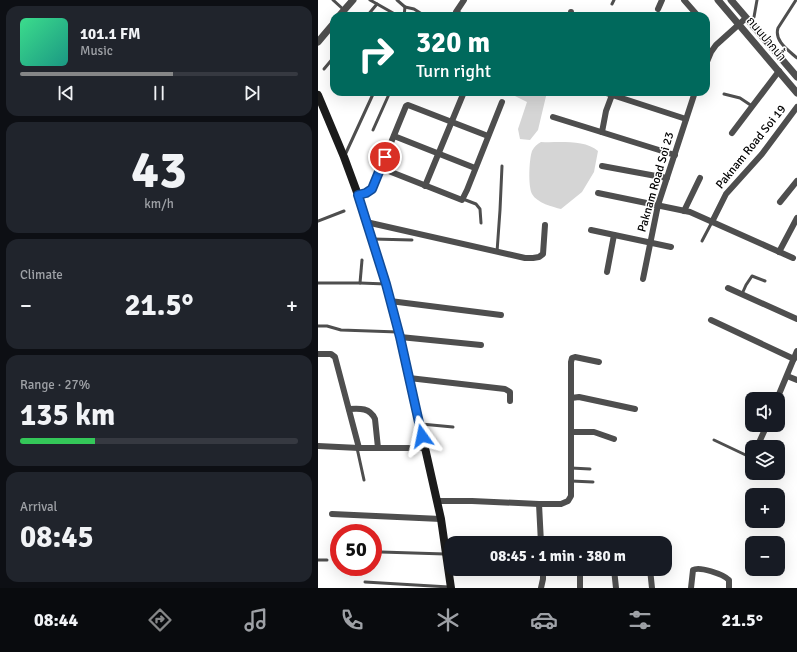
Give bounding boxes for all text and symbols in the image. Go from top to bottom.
street label: ถนนปากน้ำ [743,12,790,64]
text: 101.1 FM [80,25,141,43]
text: 320 m [416,26,490,60]
icon: right [350,28,402,80]
text: Music [80,43,113,59]
text: Turn right [416,60,491,82]
icon: previous [55,82,77,104]
icon: pause [148,82,170,104]
icon: next [241,82,263,104]
street label: Paknam Road Soi 19 [713,102,789,192]
street label: Paknam Road Soi 23 [635,130,677,234]
text: 43 [131,138,187,202]
pin [368,140,402,174]
icon: arrive [374,146,396,168]
text: km/h [144,196,174,212]
text: Climate [20,267,63,283]
text: 21.5° [124,287,194,324]
text: − [20,292,32,319]
text: + [286,292,298,319]
text: Range · 27% [20,377,90,393]
map controls [745,392,785,576]
button: sound [745,392,785,432]
text: 135 km [20,397,115,434]
position arrow [401,415,443,457]
button: layers [745,440,785,480]
button: + [745,488,785,528]
text: Arrival [20,499,57,515]
text: 08:45 [20,519,94,556]
speed limit sign: 50 [330,524,382,576]
button: − [745,536,785,576]
text: 08:45 · 1 min · 380 m [490,547,626,565]
icon: directions [146,606,174,634]
icon: music [242,606,270,634]
icon: phone [338,606,366,634]
icon: climate [434,606,462,634]
icon: car [530,606,558,634]
icon: filters [626,606,654,634]
text: 08:44 [34,609,78,631]
text: 21.5° [721,609,763,631]

